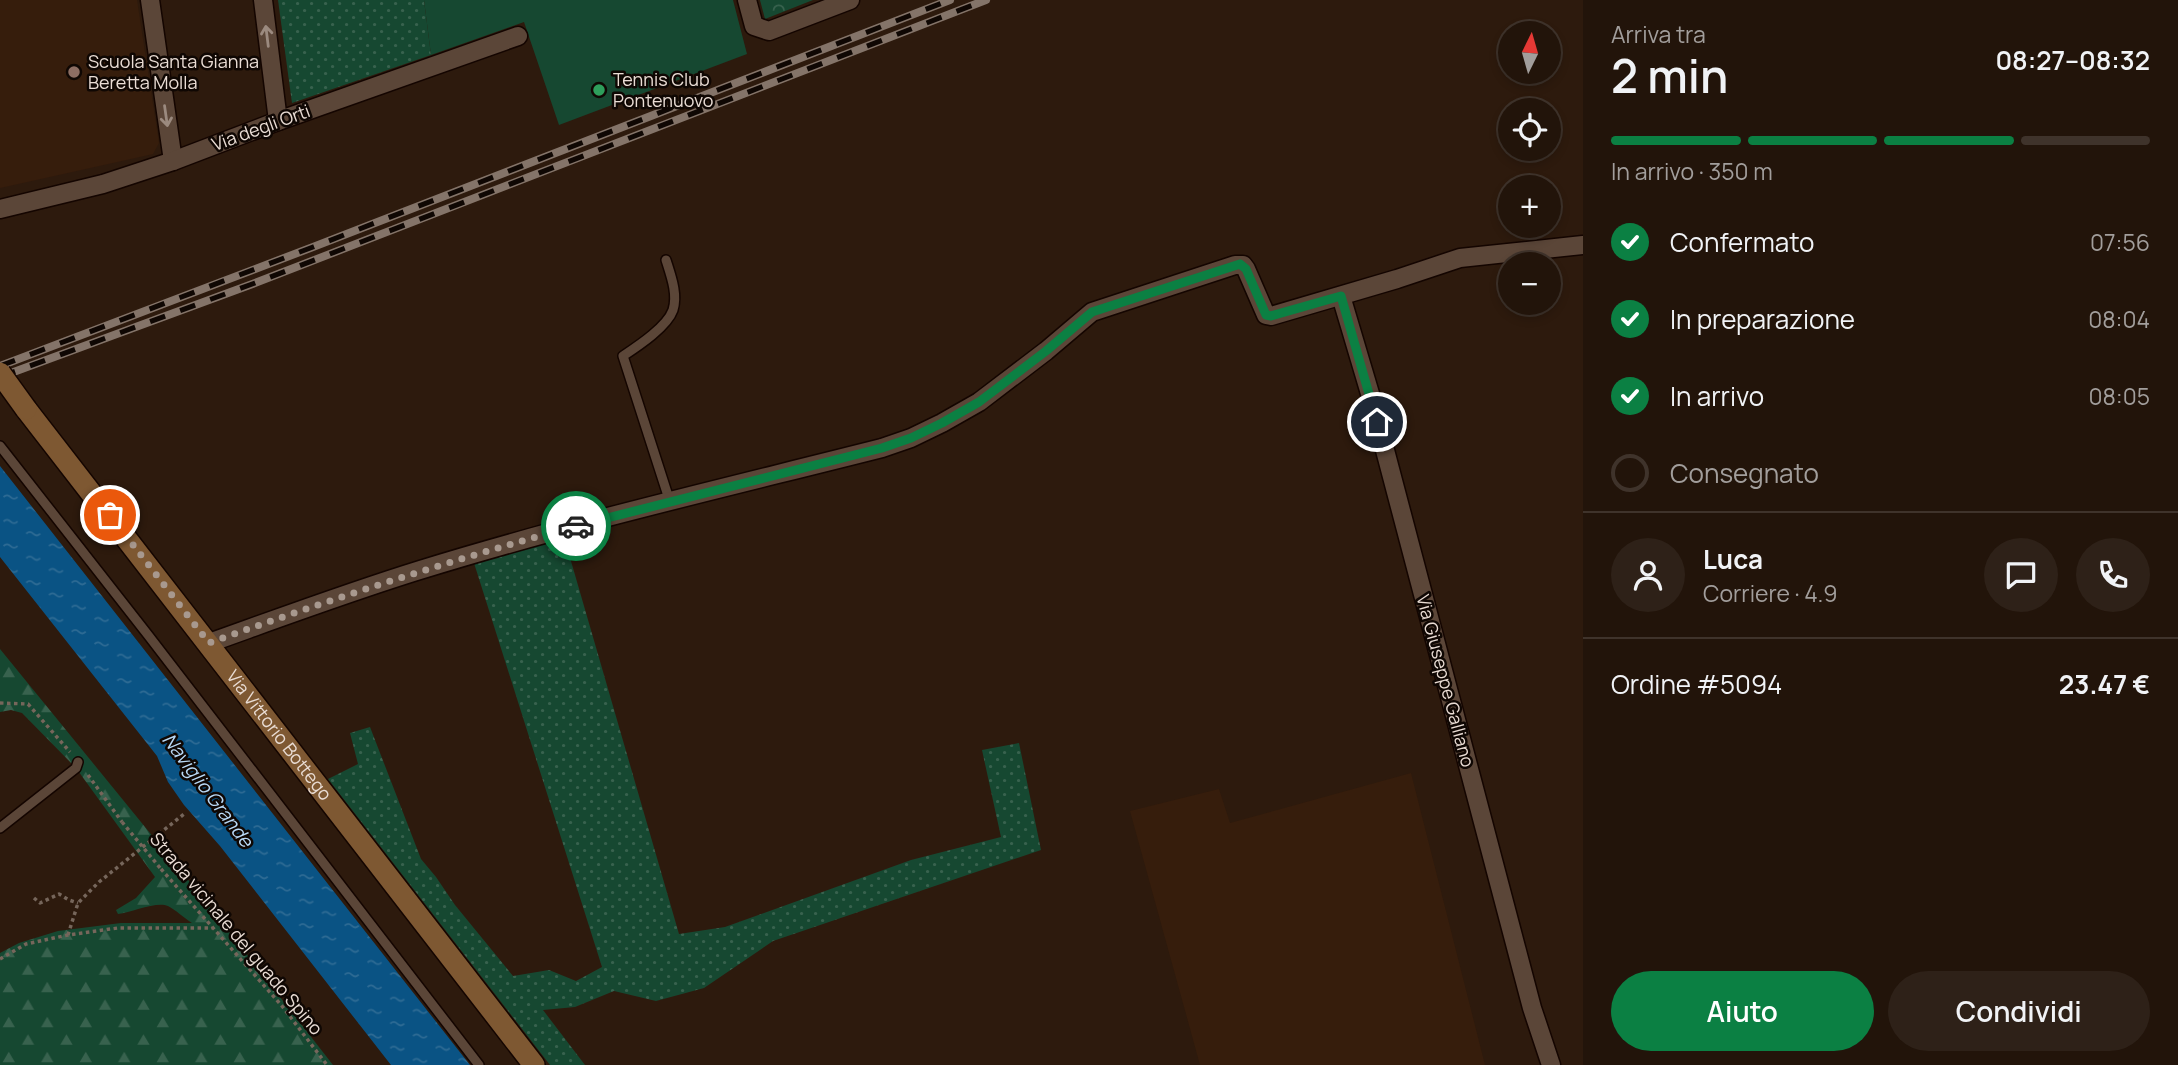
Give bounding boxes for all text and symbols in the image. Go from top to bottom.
text: Arriva tra [1611,18,1706,50]
north arrow [1498,21,1561,84]
map controls [1498,21,1561,315]
one-way arrow [261,25,274,48]
text: 08:27–08:32 [1995,42,2150,78]
text: 2 min [1611,44,1728,107]
place label: Scuola Santa Gianna Beretta Molla [88,49,259,94]
marker: Scuola Santa Gianna Beretta Molla [66,64,82,80]
place label: Tennis Club Pontenuovo [613,67,713,112]
marker: Tennis Club Pontenuovo [591,82,607,98]
street label: Via degli Orti [208,98,313,156]
button: locate [1498,98,1561,161]
one-way arrow [160,104,173,127]
text: In arrivo · 350 m [1611,155,1773,187]
button: + [1498,175,1561,238]
icon: check [1611,223,1649,261]
text: Confermato [1670,224,1814,260]
text: 07:56 [2090,226,2150,258]
button: − [1498,252,1561,315]
icon: check [1611,300,1649,338]
text: In preparazione [1670,301,1855,337]
text: 08:04 [2088,303,2150,335]
icon: check [1611,377,1649,415]
text: In arrivo [1670,378,1764,414]
text: 08:05 [2088,380,2150,412]
pin [1347,392,1407,452]
icon: home [1358,403,1396,441]
text: Consegnato [1670,455,1819,491]
pin [80,485,140,545]
courier [541,491,611,561]
icon: bag [91,496,129,534]
icon: car [557,507,595,545]
button: person [1611,538,1685,612]
button: chat [1984,538,2058,612]
button: phone [2076,538,2150,612]
text: Luca [1703,541,1763,577]
text: Corriere · 4.9 [1703,577,1838,609]
street label: Via Giuseppe Galliano [1411,592,1481,770]
street label: Via Vittorio Bottego [222,665,338,805]
text: Ordine #5094 [1611,666,1782,702]
text: 23.47 € [2059,666,2150,702]
water label: Naviglio Grande [157,728,261,854]
street label: Strada vicinale del guado Spino [145,827,329,1040]
button: Aiuto [1611,971,1874,1051]
button: Condividi [1888,971,2150,1051]

